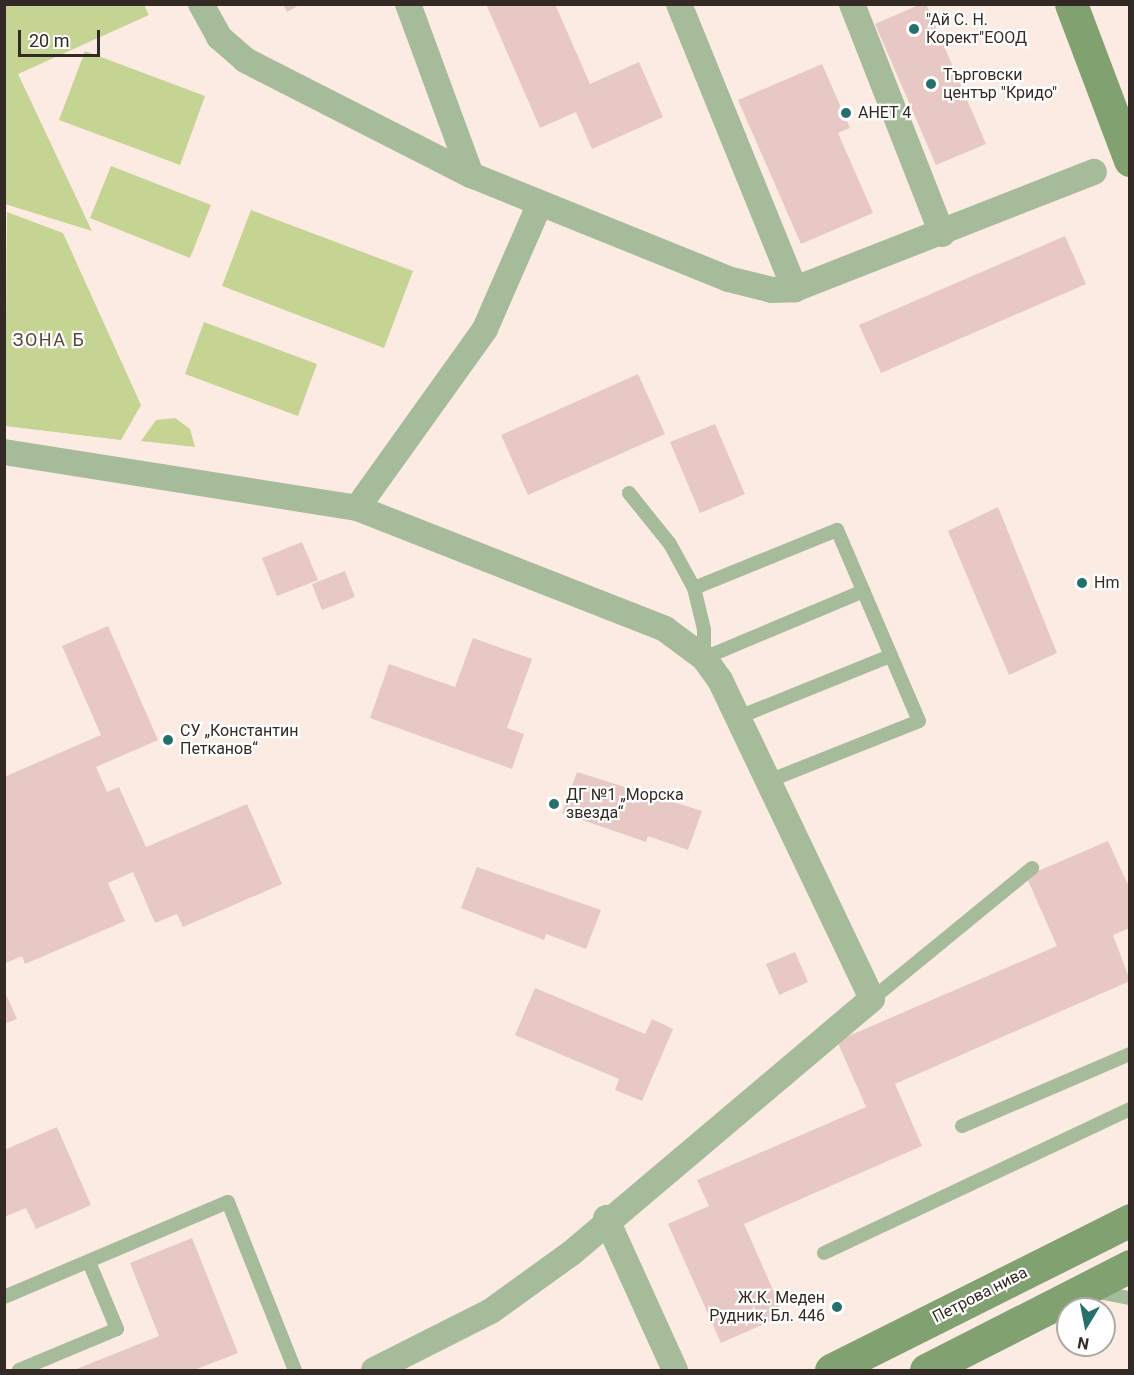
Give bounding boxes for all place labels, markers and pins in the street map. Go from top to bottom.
place label: "Ай С. Н. Корект"ЕООД [926,10,1027,48]
marker: "Ай С. Н. Корект"ЕООД [907,22,921,36]
place label: Търговски център "Кридо" [943,65,1057,103]
marker: Търговски център "Кридо" [924,77,938,91]
place label: АНЕТ 4 [858,103,912,123]
marker: АНЕТ 4 [839,106,853,120]
place label: Hm [1094,573,1119,593]
marker: Hm [1075,576,1089,590]
place label: СУ „Константин Петканов“ [180,721,298,759]
marker: СУ „Константин Петканов“ [161,733,175,747]
place label: ДГ №1 „Морска звезда“ [566,785,684,823]
marker: ДГ №1 „Морска звезда“ [547,797,561,811]
place label: Ж.К. Меден Рудник, Бл. 446 [709,1288,825,1326]
marker: Ж.К. Меден Рудник, Бл. 446 [830,1300,844,1314]

